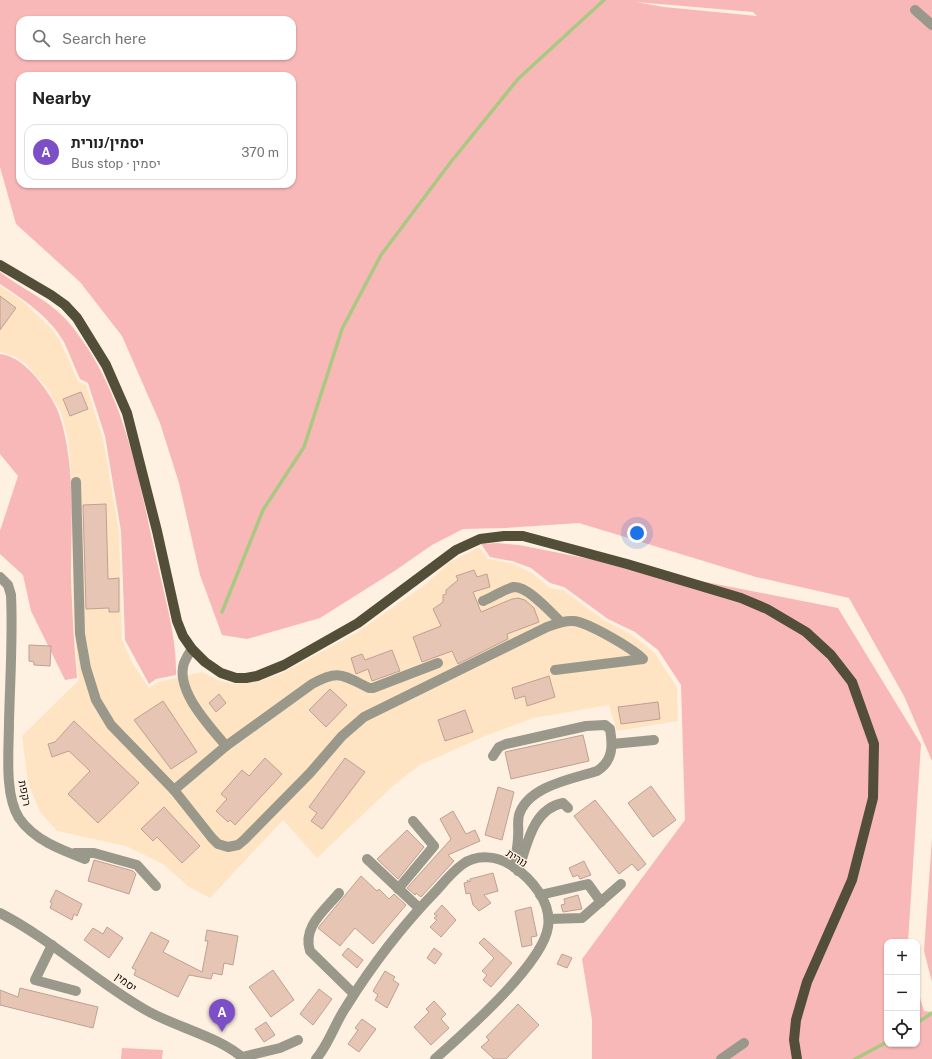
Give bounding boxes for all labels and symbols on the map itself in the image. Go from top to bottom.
your location [627,523,647,543]
street label: רקפת [17,779,33,807]
street label: נורית [504,847,530,869]
street label: יסמין [113,970,139,994]
pin: A [209,999,235,1032]

